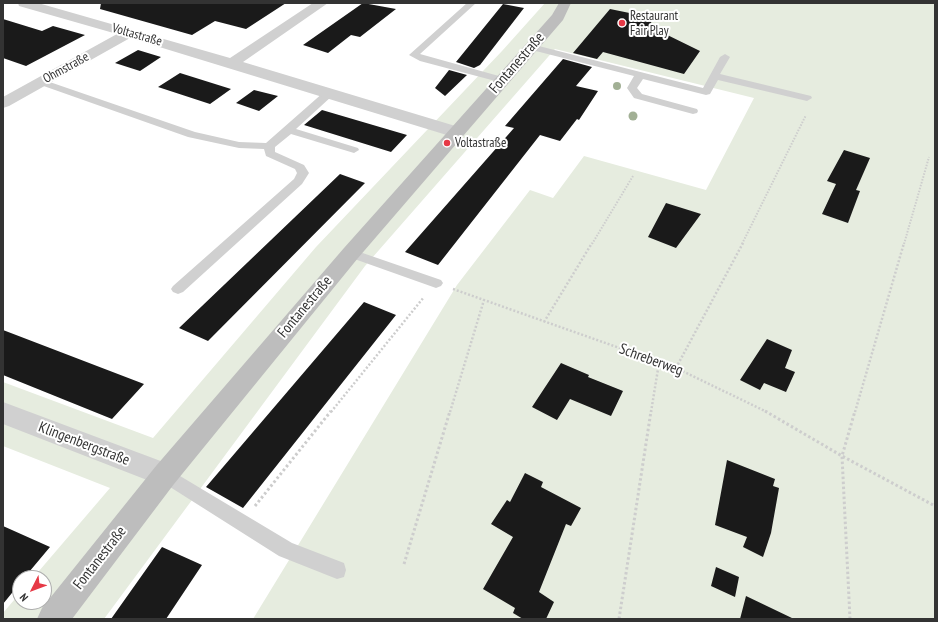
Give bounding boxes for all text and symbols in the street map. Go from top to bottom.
place label: Restaurant Fair Play [630,8,678,39]
marker: Restaurant Fair Play [617,18,627,28]
street label: Voltastraße [110,20,164,50]
street label: Fontanestraße [486,29,548,97]
street label: Ohmstraße [40,49,92,87]
place label: Voltastraße [455,135,506,151]
marker: Voltastraße [442,138,452,148]
street label: Fontanestraße [274,272,336,342]
street label: Schreberweg [617,340,685,380]
street label: Klingenbergstraße [36,418,132,470]
street label: Fontanestraße [70,523,130,593]
north arrow [12,570,52,610]
text: N [17,590,31,604]

